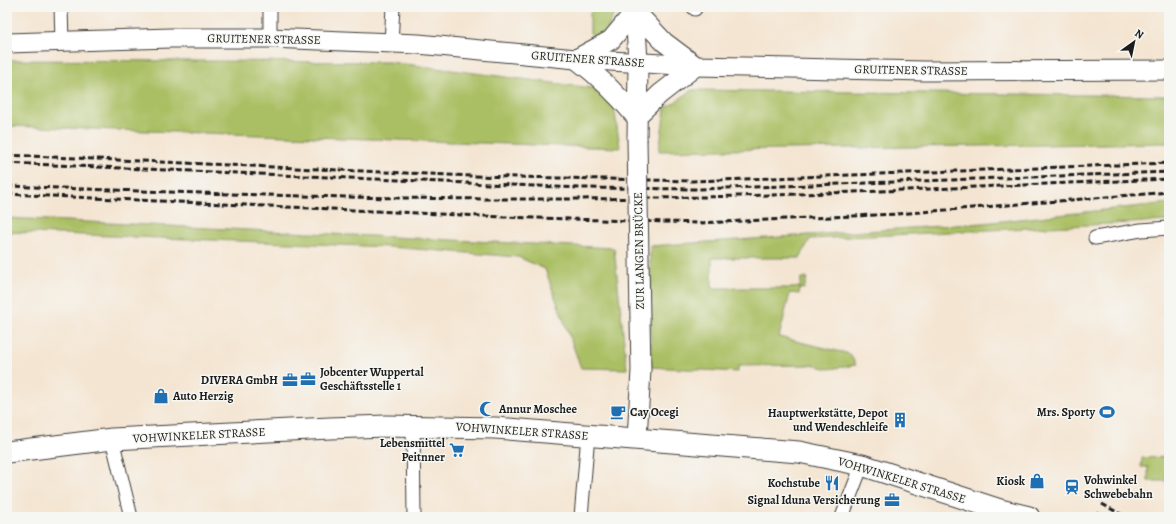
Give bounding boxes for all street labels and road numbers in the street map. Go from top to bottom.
street label: GRUITENER STRASSE [207,30,321,48]
street label: GRUITENER STRASSE [531,47,645,71]
street label: GRUITENER STRASSE [854,61,968,79]
street label: ZUR LANGEN BRÜCKE [630,192,648,310]
street label: VOHWINKELER STRASSE [454,418,589,444]
street label: VOHWINKELER STRASSE [131,424,266,447]
street label: VOHWINKELER STRASSE [835,453,968,507]

